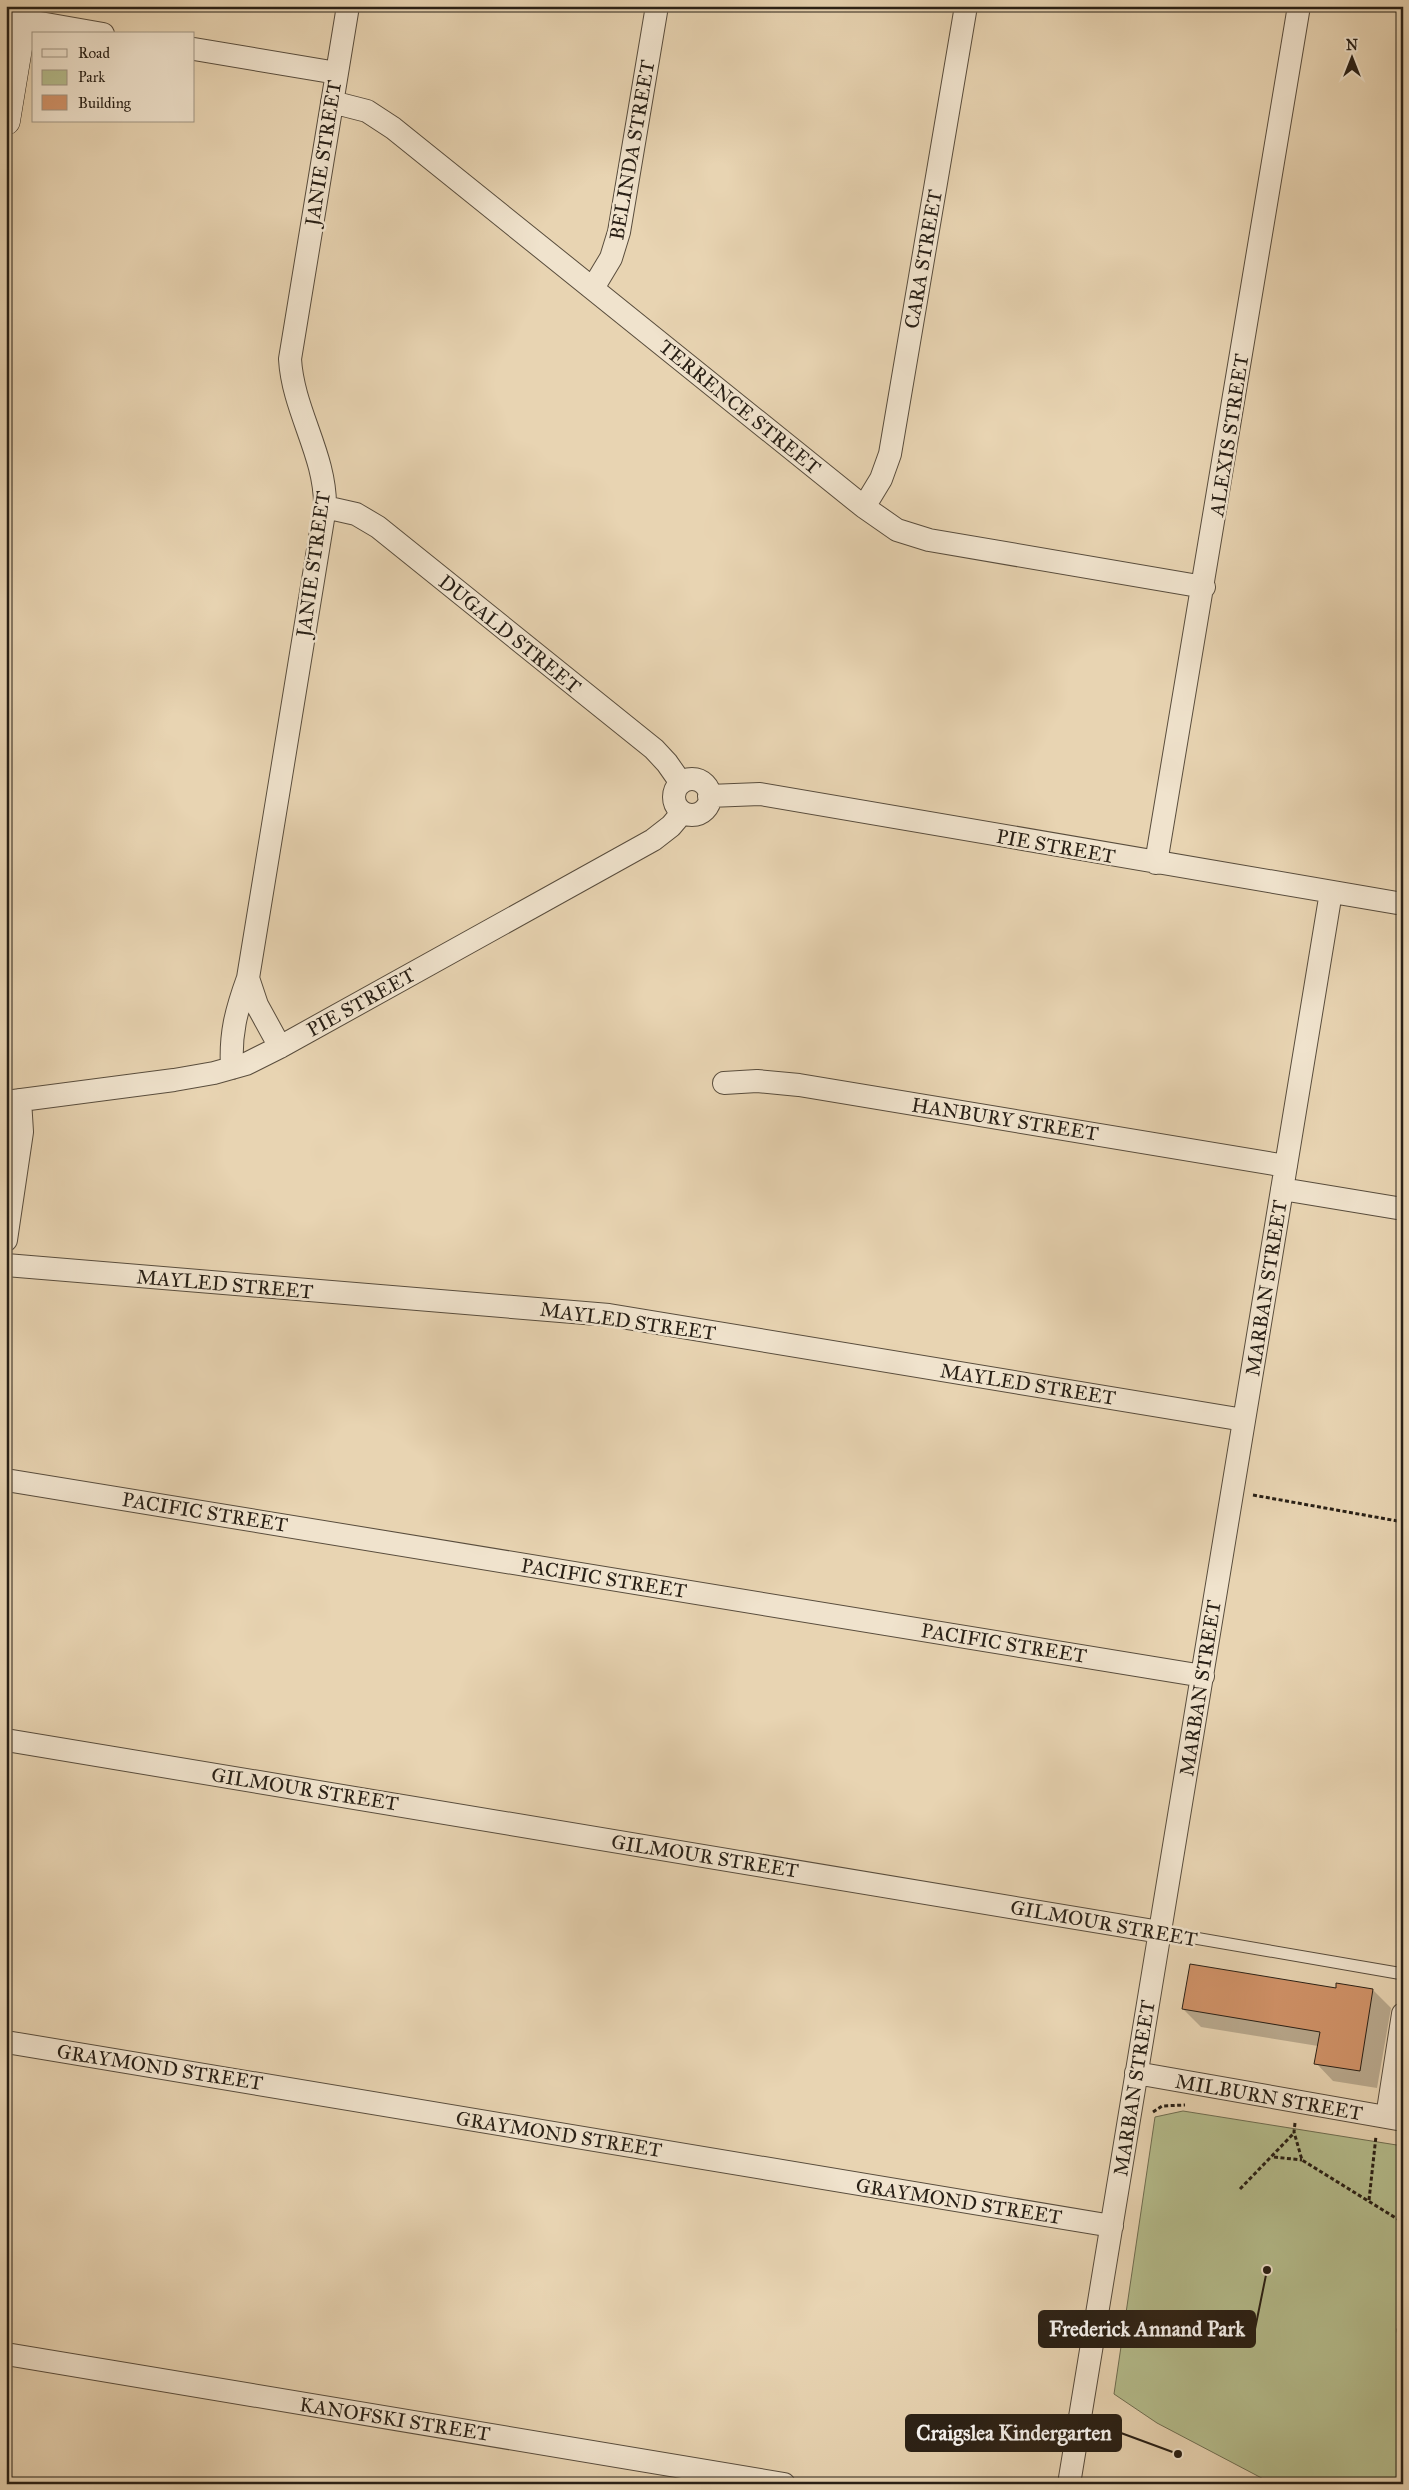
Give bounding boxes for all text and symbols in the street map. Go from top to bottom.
legend [32,32,195,122]
north arrow [1326,32,1376,82]
text: N [1346,37,1358,54]
text: Road [78,44,110,62]
street label: BELINDA STREET [604,58,660,242]
text: Park [78,68,105,86]
street label: JANIE STREET [299,78,347,230]
text: Building [78,94,132,112]
street label: CARA STREET [899,187,947,330]
street label: TERRENCE STREET [654,334,826,480]
street label: ALEXIS STREET [1204,352,1254,519]
street label: JANIE STREET [291,489,336,641]
street label: DUGALD STREET [434,569,586,699]
street label: PIE STREET [995,824,1118,868]
street label: PIE STREET [303,962,420,1042]
street label: HANBURY STREET [910,1092,1100,1146]
street label: MARBAN STREET [1240,1198,1292,1378]
street label: MAYLED STREET [136,1264,315,1304]
street label: MAYLED STREET [539,1297,718,1345]
street label: MAYLED STREET [939,1358,1118,1410]
street label: PACIFIC STREET [121,1487,290,1537]
street label: PACIFIC STREET [520,1553,689,1603]
street label: MARBAN STREET [1174,1598,1226,1778]
street label: PACIFIC STREET [920,1618,1089,1668]
street label: GILMOUR STREET [210,1762,401,1816]
street label: GILMOUR STREET [610,1829,801,1883]
street label: GILMOUR STREET [1009,1895,1200,1951]
street label: MARBAN STREET [1108,1998,1160,2178]
street label: GRAYMOND STREET [55,2039,265,2095]
street label: MILBURN STREET [1173,2069,1365,2125]
street label: GRAYMOND STREET [454,2106,664,2162]
street label: GRAYMOND STREET [854,2173,1064,2229]
callout: Frederick Annand Park [1039,2311,1255,2347]
text: Frederick Annand Park [1049,2316,1246,2342]
street label: KANOFSKI STREET [298,2392,492,2446]
callout: Craigslea Kindergarten [906,2415,1121,2451]
text: Craigslea Kindergarten [916,2420,1112,2446]

